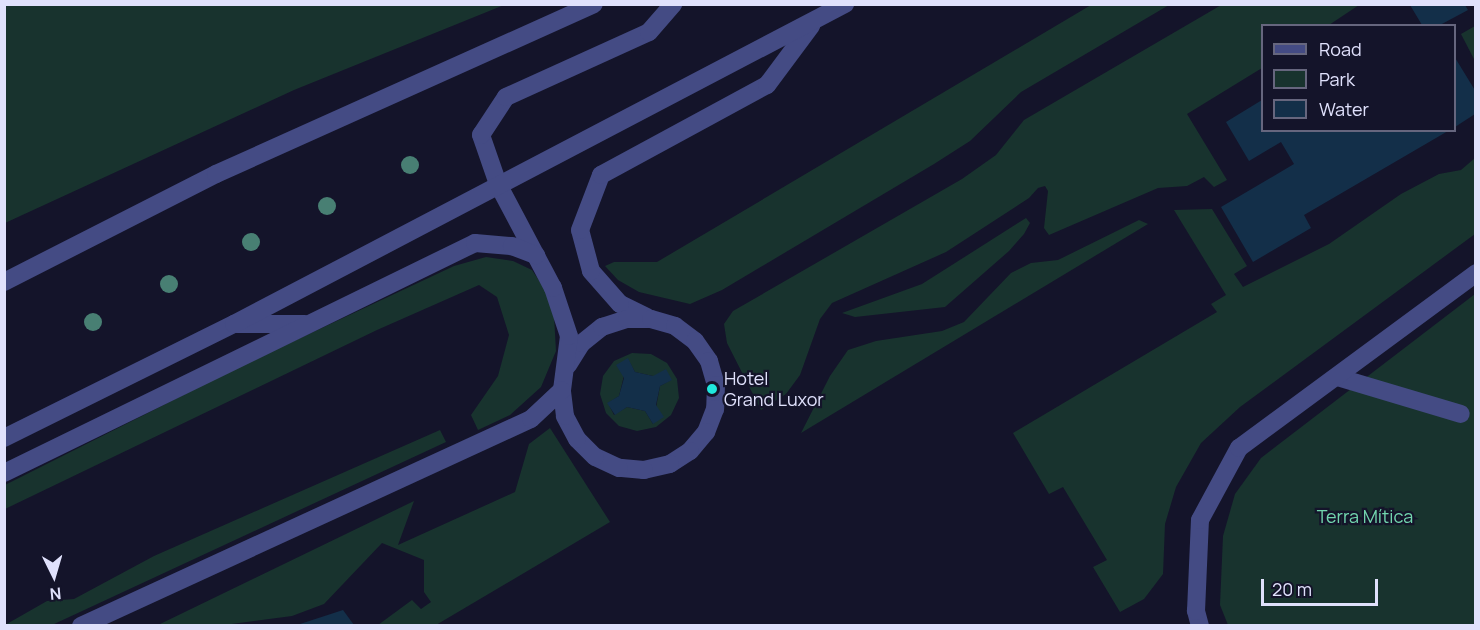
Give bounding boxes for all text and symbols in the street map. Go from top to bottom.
legend [1261,24,1456,132]
text: Road [1319,37,1362,61]
text: Park [1319,67,1355,91]
text: Water [1319,97,1369,121]
place label: Hotel Grand Luxor [724,368,824,410]
marker: Hotel Grand Luxor [705,382,719,396]
park label: Terra Mítica [1317,505,1413,527]
north arrow [24,546,84,606]
scale bar [1264,567,1381,605]
text: 20 m [1272,577,1312,601]
text: N [49,582,62,605]

